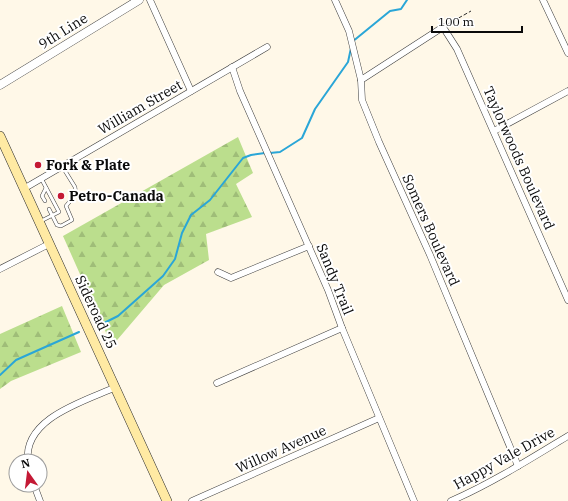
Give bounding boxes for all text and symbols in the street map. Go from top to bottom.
scale bar [432,8,522,34]
street label: 9th Line [35,9,91,53]
text: 100 m [438,14,474,29]
street label: William Street [95,76,185,138]
street label: Taylorwoods Boulevard [479,84,559,233]
place label: Fork & Plate [46,156,130,174]
marker: Fork & Plate [33,160,43,170]
street label: Somers Boulevard [398,171,464,289]
place label: Petro-Canada [69,187,164,205]
marker: Petro-Canada [56,191,66,201]
street label: Sandy Trail [313,241,357,317]
street label: Sideroad 25 [71,272,121,352]
street label: Willow Avenue [233,421,329,477]
street label: Happy Vale Drive [450,423,558,493]
north arrow [8,453,48,493]
text: N [20,455,32,471]

